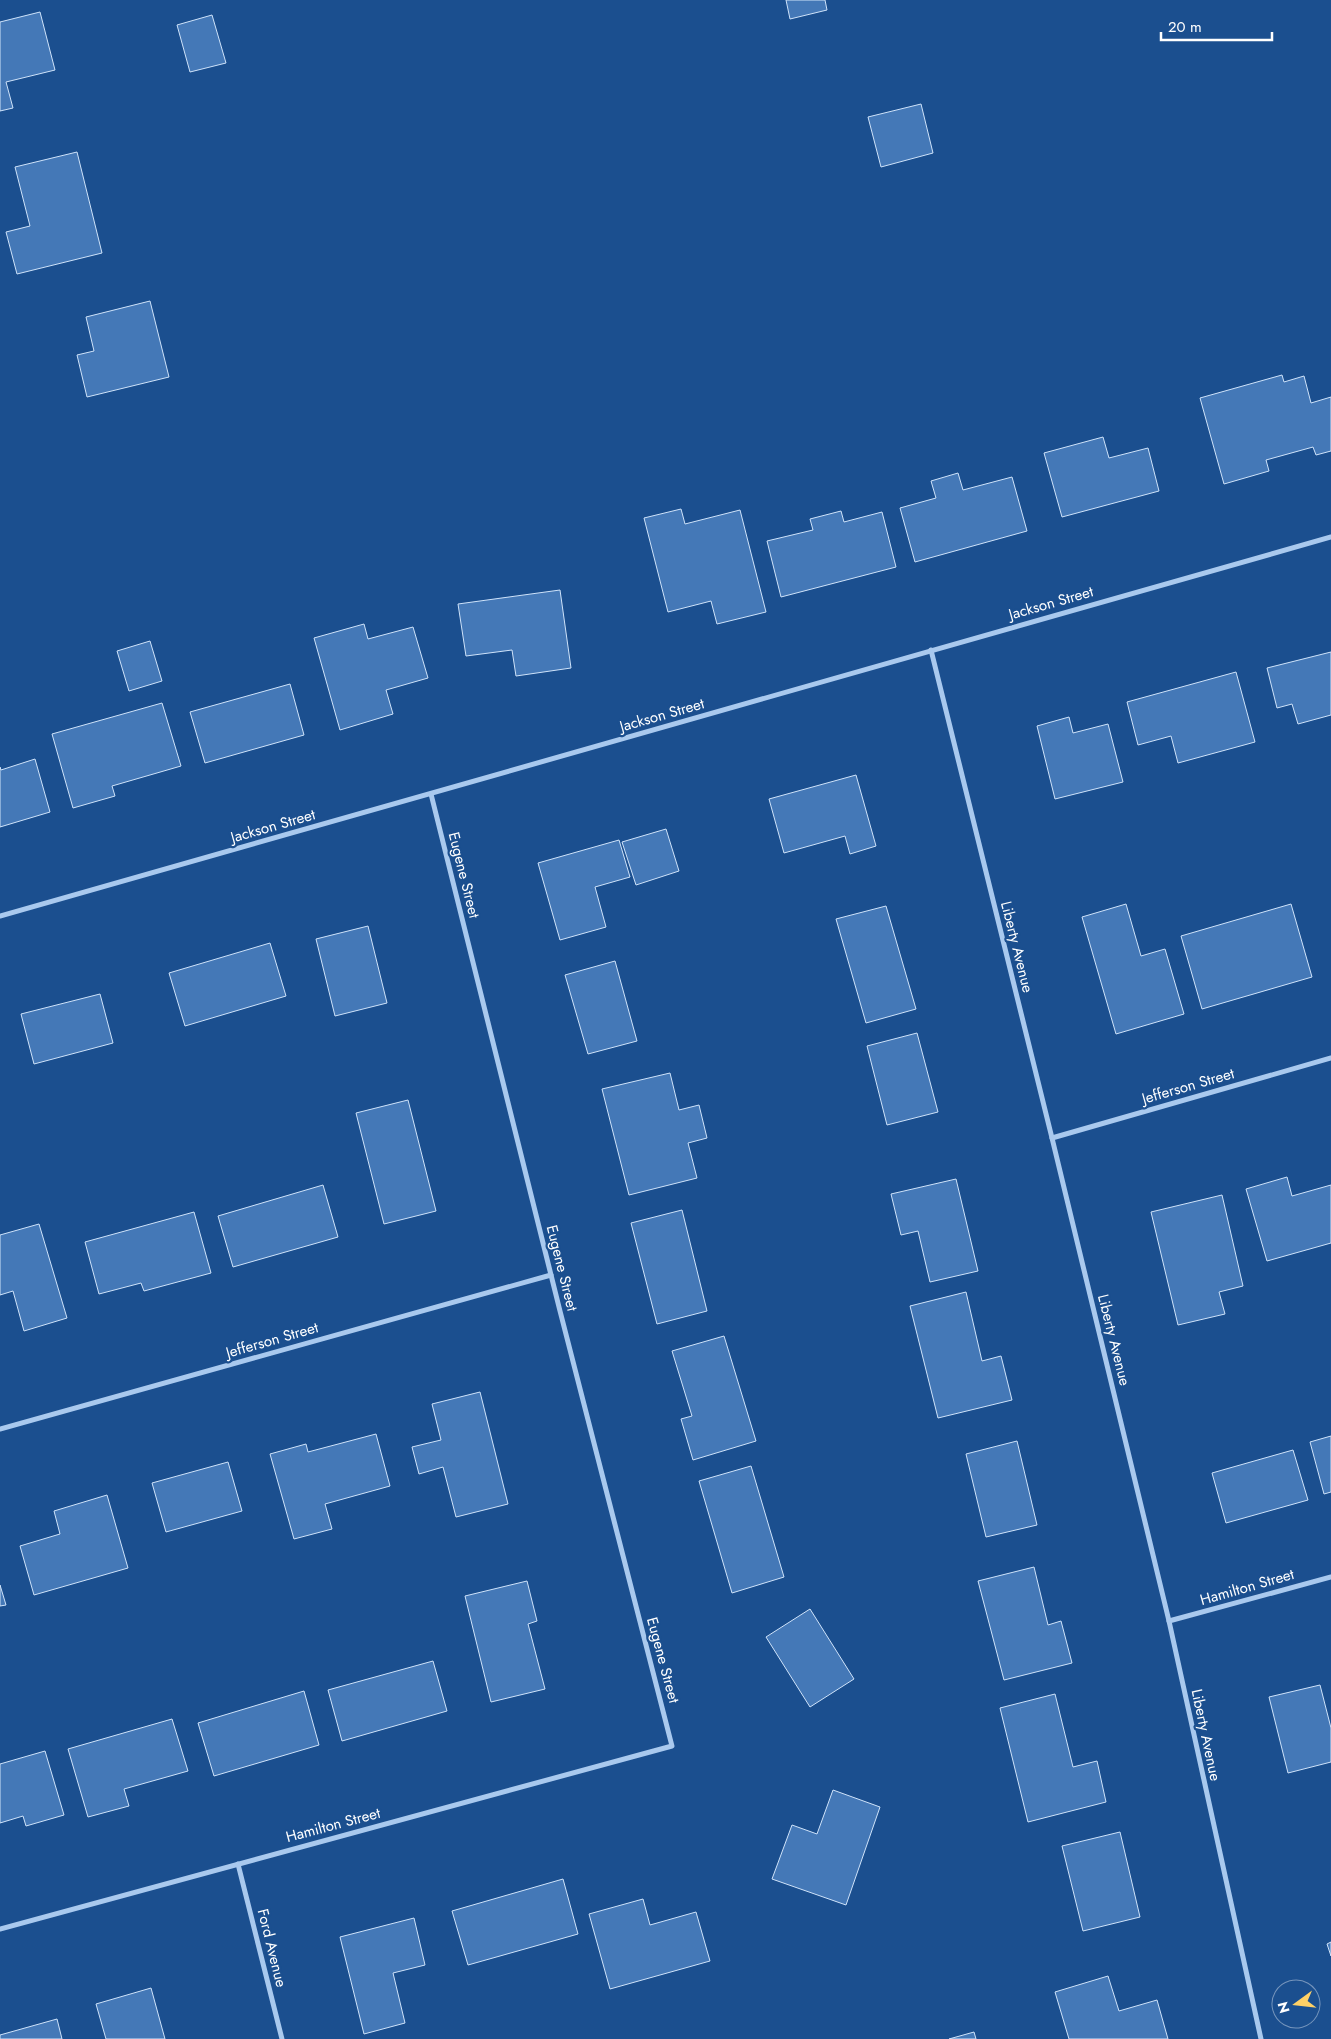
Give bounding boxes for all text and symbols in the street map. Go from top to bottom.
scale bar [1161,10,1272,42]
text: 20 m [1168,16,1202,38]
street label: Jackson Street [1004,580,1096,626]
street label: Jackson Street [615,692,707,738]
street label: Jackson Street [226,803,318,849]
street label: Eugene Street [443,830,485,921]
street label: Liberty Avenue [995,899,1039,995]
street label: Jefferson Street [1137,1062,1237,1110]
street label: Eugene Street [541,1223,583,1314]
street label: Liberty Avenue [1092,1292,1136,1388]
street label: Jefferson Street [221,1316,321,1364]
street label: Hamilton Street [1197,1563,1297,1611]
street label: Eugene Street [641,1615,685,1706]
street label: Liberty Avenue [1186,1687,1227,1783]
street label: Hamilton Street [283,1802,383,1848]
street label: Ford Avenue [252,1906,292,1990]
north arrow [1271,1979,1321,2029]
text: N [1272,1999,1295,2015]

